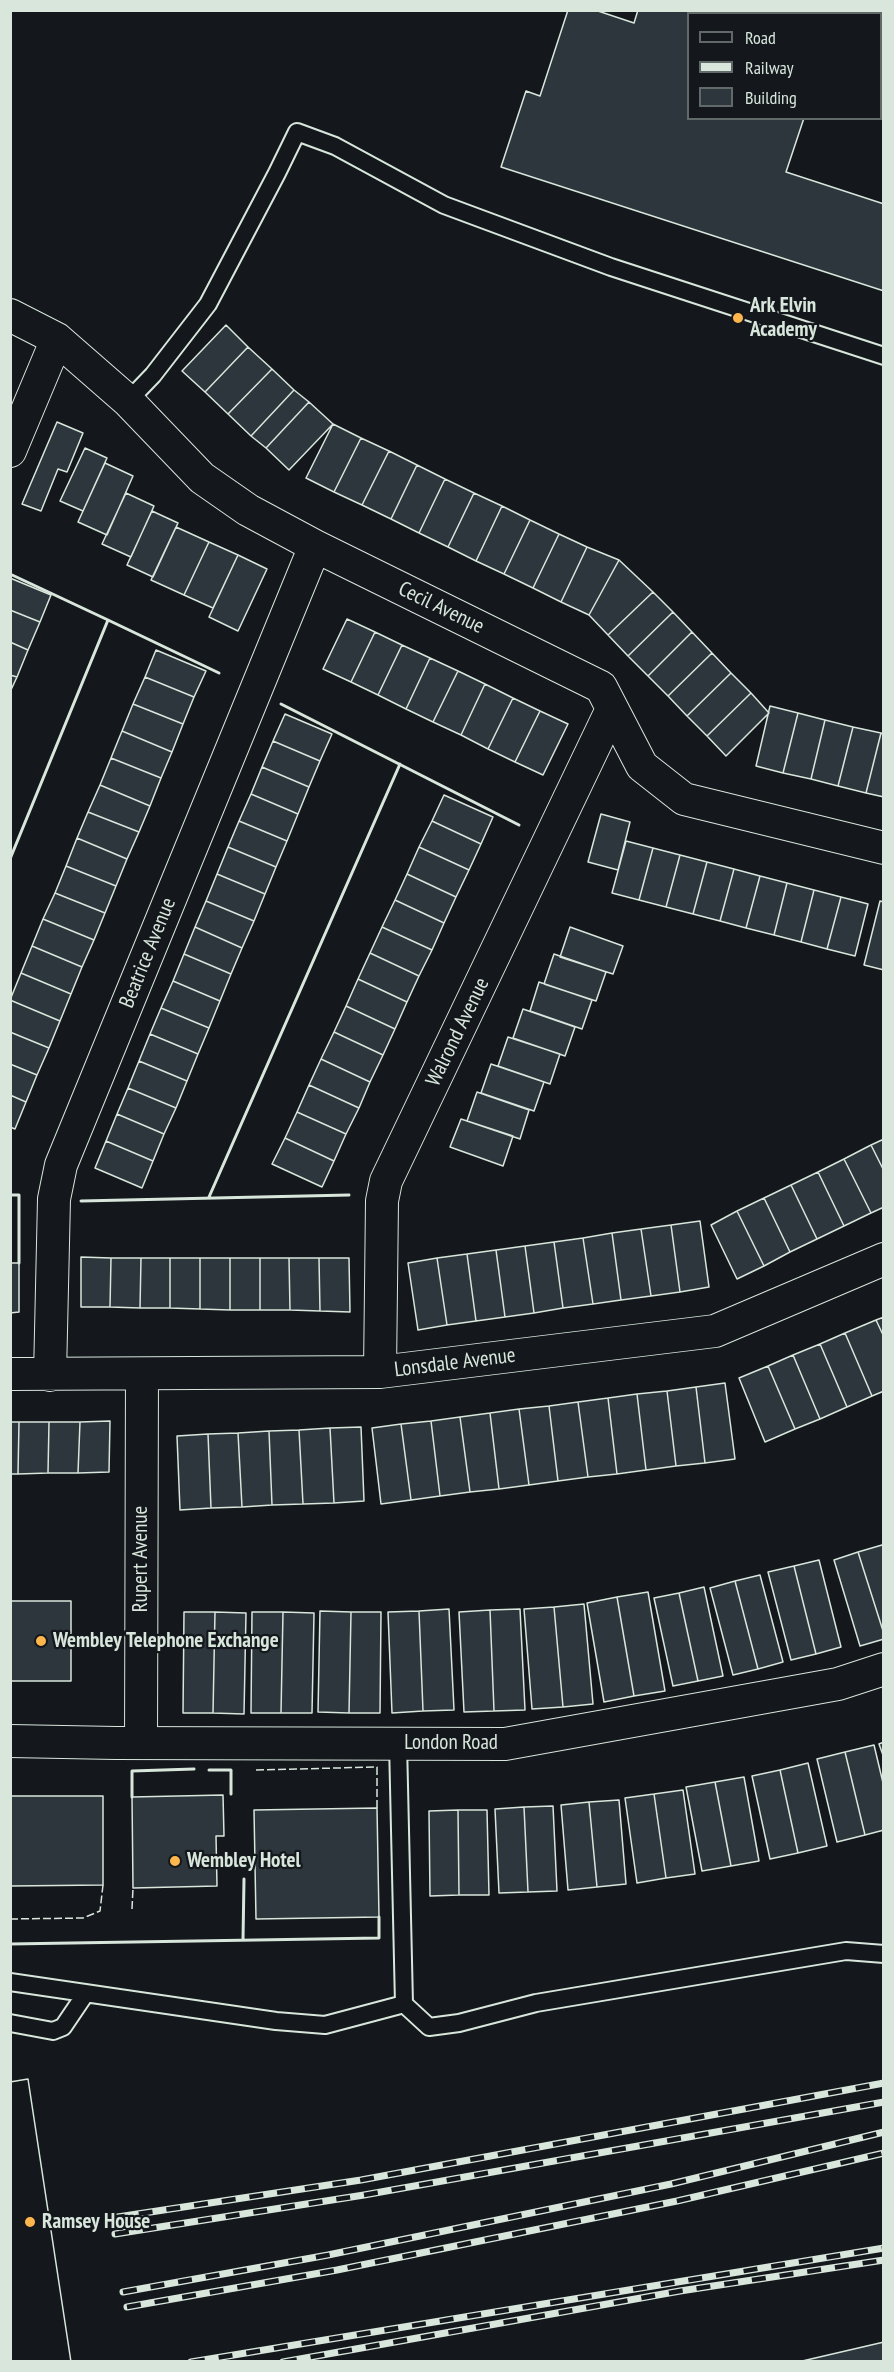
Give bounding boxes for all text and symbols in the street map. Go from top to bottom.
legend [687,12,882,120]
text: Road [745,26,776,49]
text: Railway [745,56,794,79]
text: Building [745,86,797,109]
place label: Ark Elvin Academy [750,293,817,343]
marker: Ark Elvin Academy [731,311,745,325]
street label: Cecil Avenue [394,577,488,639]
street label: Beatrice Avenue [115,894,181,1012]
street label: Walrond Avenue [421,974,495,1090]
street label: Lonsdale Avenue [393,1343,517,1383]
street label: Rupert Avenue [128,1506,154,1612]
place label: Wembley Telephone Exchange [53,1628,279,1654]
marker: Wembley Telephone Exchange [34,1634,48,1648]
street label: London Road [404,1730,498,1756]
place label: Wembley Hotel [187,1848,301,1874]
marker: Wembley Hotel [168,1854,182,1868]
place label: Ramsey House [42,2209,150,2235]
marker: Ramsey House [23,2215,37,2229]

